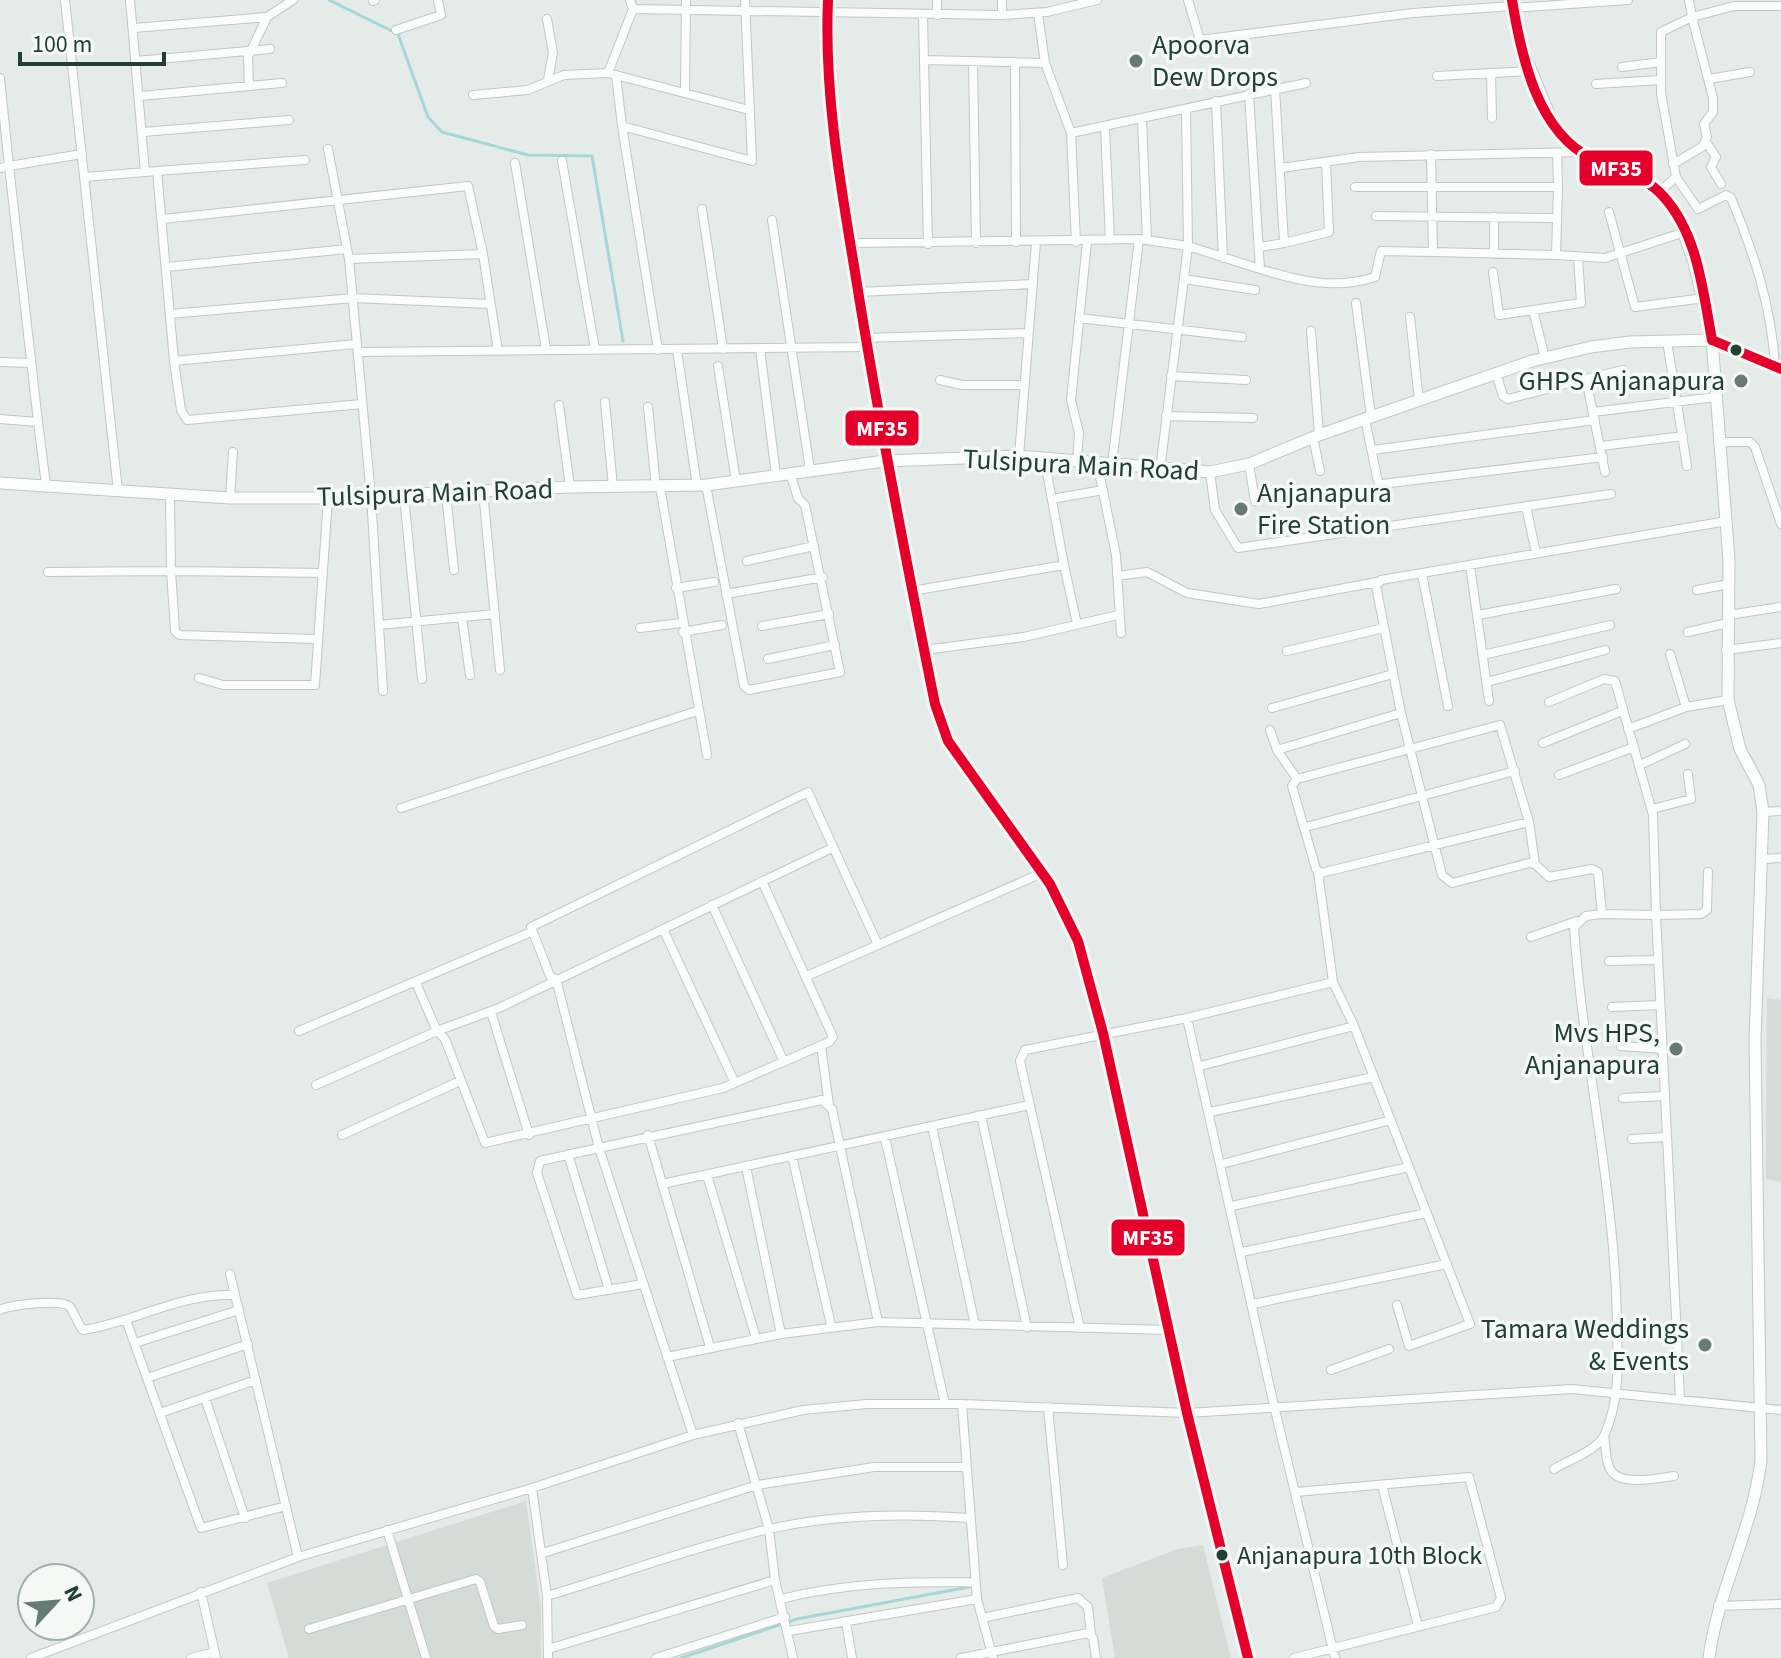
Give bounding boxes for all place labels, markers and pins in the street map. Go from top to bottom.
place label: Apoorva Dew Drops [1152,25,1278,97]
marker: Apoorva Dew Drops [1127,52,1145,70]
unlabelled marker [1728,342,1744,358]
place label: GHPS Anjanapura [1518,361,1725,401]
marker: GHPS Anjanapura [1732,372,1750,390]
place label: Anjanapura Fire Station [1257,473,1392,545]
marker: Anjanapura Fire Station [1232,500,1250,518]
place label: Mvs HPS, Anjanapura [1525,1013,1660,1085]
marker: Mvs HPS, Anjanapura [1667,1040,1685,1058]
place label: Tamara Weddings & Events [1481,1309,1689,1381]
marker: Tamara Weddings & Events [1696,1336,1714,1354]
place label: Anjanapura 10th Block [1237,1537,1482,1574]
marker: Anjanapura 10th Block [1214,1547,1230,1563]

